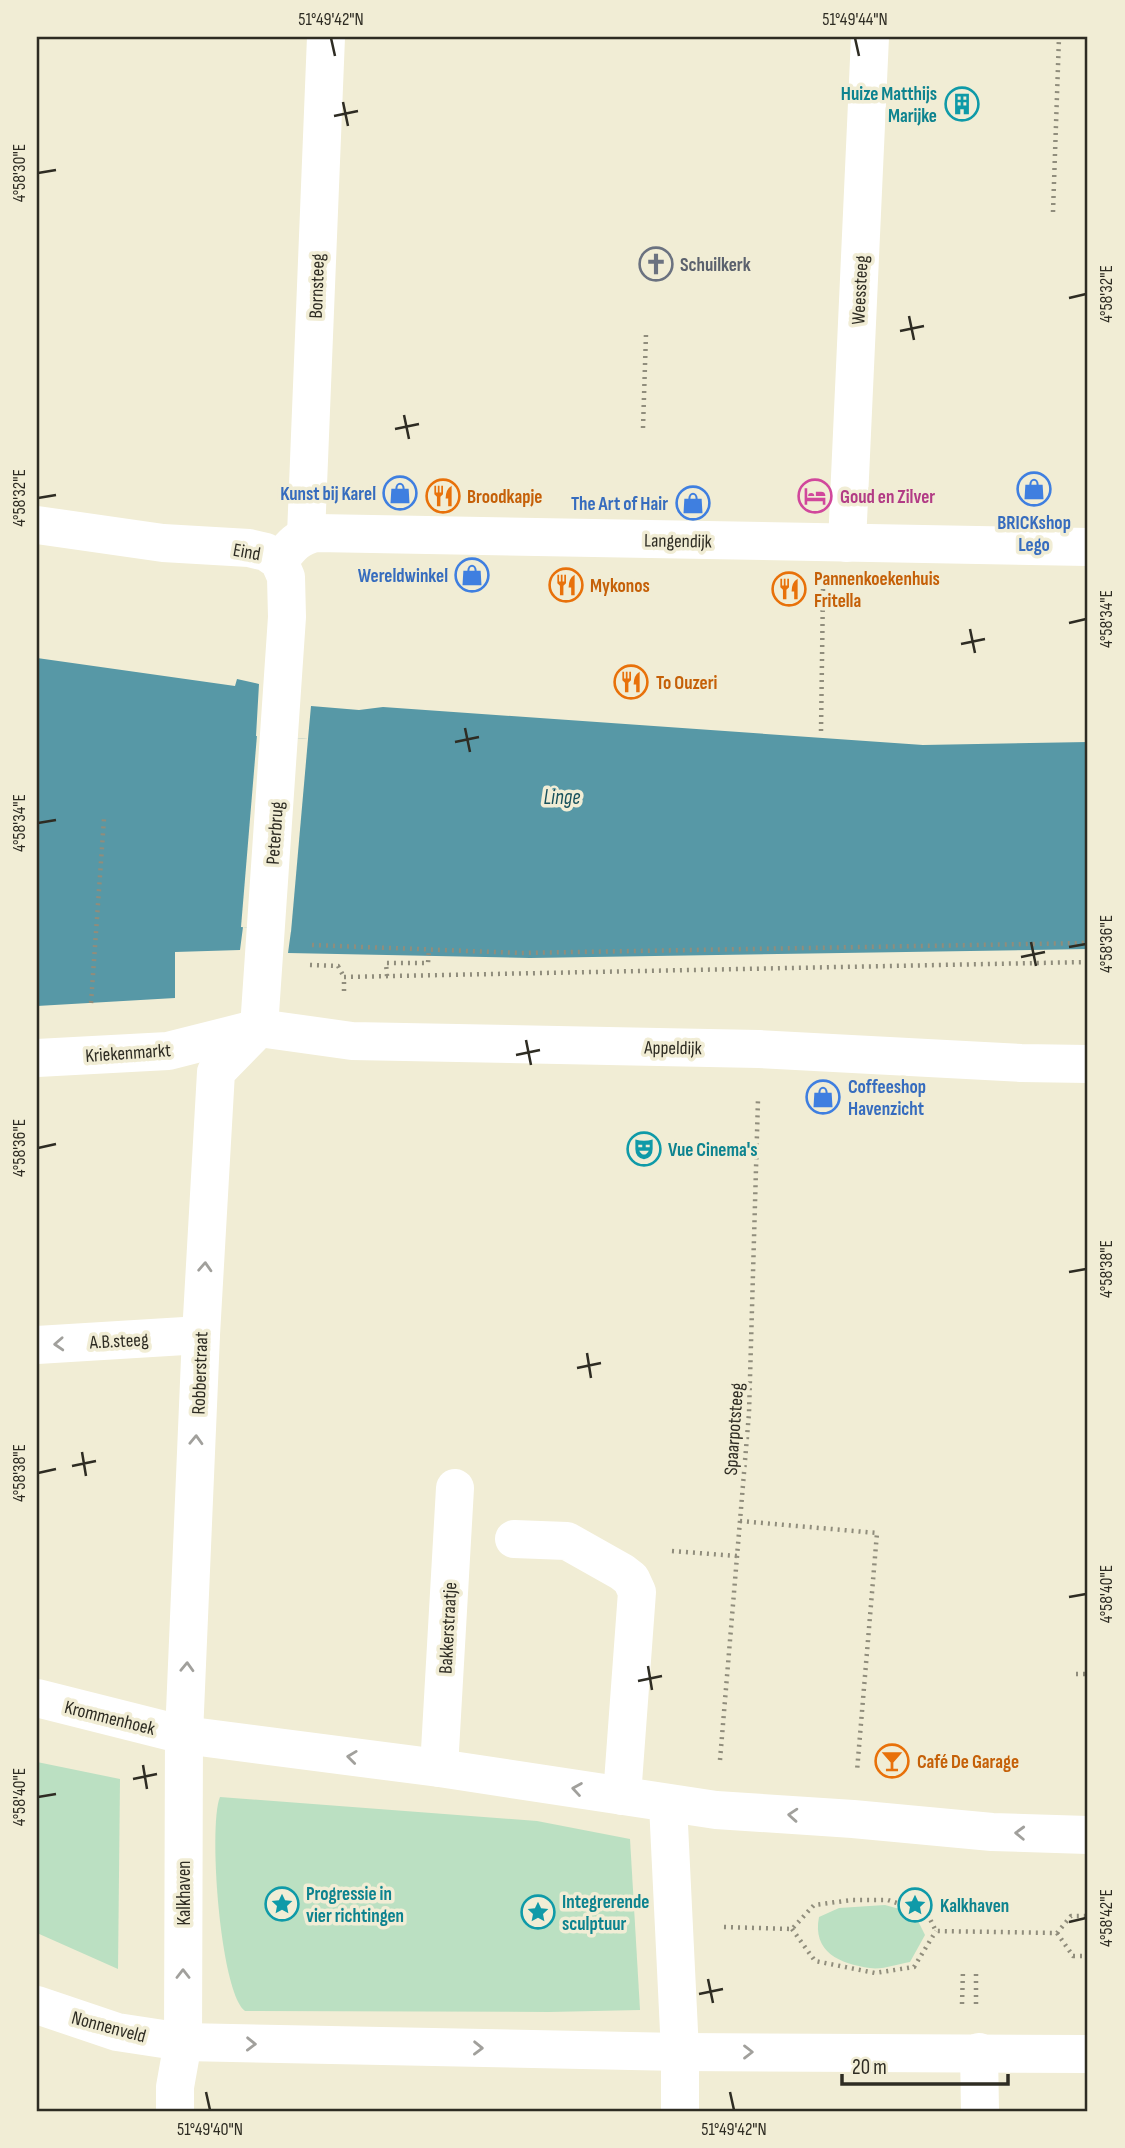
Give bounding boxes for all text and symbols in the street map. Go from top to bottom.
text: 51°49'42"N [298,9,364,30]
text: 51°49'44"N [822,9,888,30]
place label: Huize Matthijs Marijke [841,83,937,128]
building icon: Huize Matthijs Marijke [943,85,981,123]
text: 4°58'30"E [9,144,30,202]
church icon: Schuilkerk [637,245,675,283]
street label: Bornsteeg [305,253,330,319]
place label: Schuilkerk [680,254,751,277]
street label: Weessteeg [847,254,874,325]
text: 4°58'32"E [1096,265,1117,323]
text: 4°58'32"E [9,469,30,527]
shop icon: BRICKshop Lego [1015,470,1053,508]
shop icon: Kunst bij Karel [381,474,419,512]
restaurant icon: Broodkapje [424,477,462,515]
hotel icon: Goud en Zilver [796,477,834,515]
place label: Kunst bij Karel [280,483,376,506]
shop icon: The Art of Hair [674,484,712,522]
place label: Broodkapje [467,486,542,509]
place label: Goud en Zilver [840,486,935,509]
place label: The Art of Hair [571,493,668,516]
place label: BRICKshop Lego [997,512,1071,557]
street label: Langendijk [644,529,713,554]
street label: Eind [231,539,262,566]
shop icon: Wereldwinkel [453,556,491,594]
place label: Wereldwinkel [358,565,448,588]
restaurant icon: Mykonos [547,566,585,604]
place label: Pannenkoekenhuis Fritella [814,568,940,613]
restaurant icon: Pannenkoekenhuis Fritella [770,570,808,608]
place label: Mykonos [590,575,650,598]
text: 4°58'34"E [1096,590,1117,648]
restaurant icon: To Ouzeri [612,663,650,701]
place label: To Ouzeri [656,672,718,695]
water label: Linge [544,785,580,810]
text: 4°58'34"E [9,794,30,852]
street label: Peterbrug [262,800,289,865]
text: 4°58'36"E [1096,915,1117,973]
street label: Appeldijk [643,1036,703,1061]
street label: Kriekenmarkt [84,1039,172,1068]
place label: Coffeeshop Havenzicht [848,1076,926,1121]
shop icon: Coffeeshop Havenzicht [804,1078,842,1116]
text: 4°58'36"E [9,1119,30,1177]
theatre icon: Vue Cinema's [625,1130,663,1168]
place label: Vue Cinema's [668,1139,758,1162]
text: 4°58'38"E [1096,1240,1117,1298]
one-way arrow [197,1261,212,1272]
street label: A.B.steeg [88,1328,150,1355]
street label: Robberstraat [188,1331,213,1415]
one-way arrow [53,1336,64,1351]
street label: Spaarpotsteeg [720,1382,749,1476]
one-way arrow [189,1434,204,1445]
text: 4°58'38"E [9,1444,30,1502]
text: 4°58'40"E [1096,1565,1117,1623]
street label: Bakkerstraatje [435,1582,462,1675]
one-way arrow [180,1661,195,1672]
street label: Krommenhoek [62,1696,158,1741]
bar icon: Café De Garage [873,1742,911,1780]
one-way arrow [346,1749,357,1764]
place label: Café De Garage [917,1751,1019,1774]
text: 4°58'40"E [9,1768,30,1826]
one-way arrow [571,1782,583,1797]
one-way arrow [788,1808,799,1823]
one-way arrow [1014,1825,1025,1841]
street label: Kalkhaven [173,1861,196,1925]
place label: Progressie in vier richtingen [306,1883,404,1928]
place icon: Progressie in vier richtingen [263,1885,301,1923]
place icon: Kalkhaven [896,1886,934,1924]
text: 4°58'42"E [1096,1889,1117,1947]
place label: Integrerende sculptuur [562,1891,649,1936]
place icon: Integrerende sculptuur [519,1893,557,1931]
place label: Kalkhaven [940,1895,1009,1918]
one-way arrow [175,1968,191,1979]
street label: Nonnenveld [69,2007,148,2048]
one-way arrow [246,2036,257,2052]
one-way arrow [474,2040,484,2056]
scale bar [842,2043,1008,2087]
one-way arrow [743,2044,754,2060]
text: 20 m [852,2055,887,2080]
text: 51°49'40"N [177,2119,243,2140]
text: 51°49'42"N [701,2119,767,2140]

